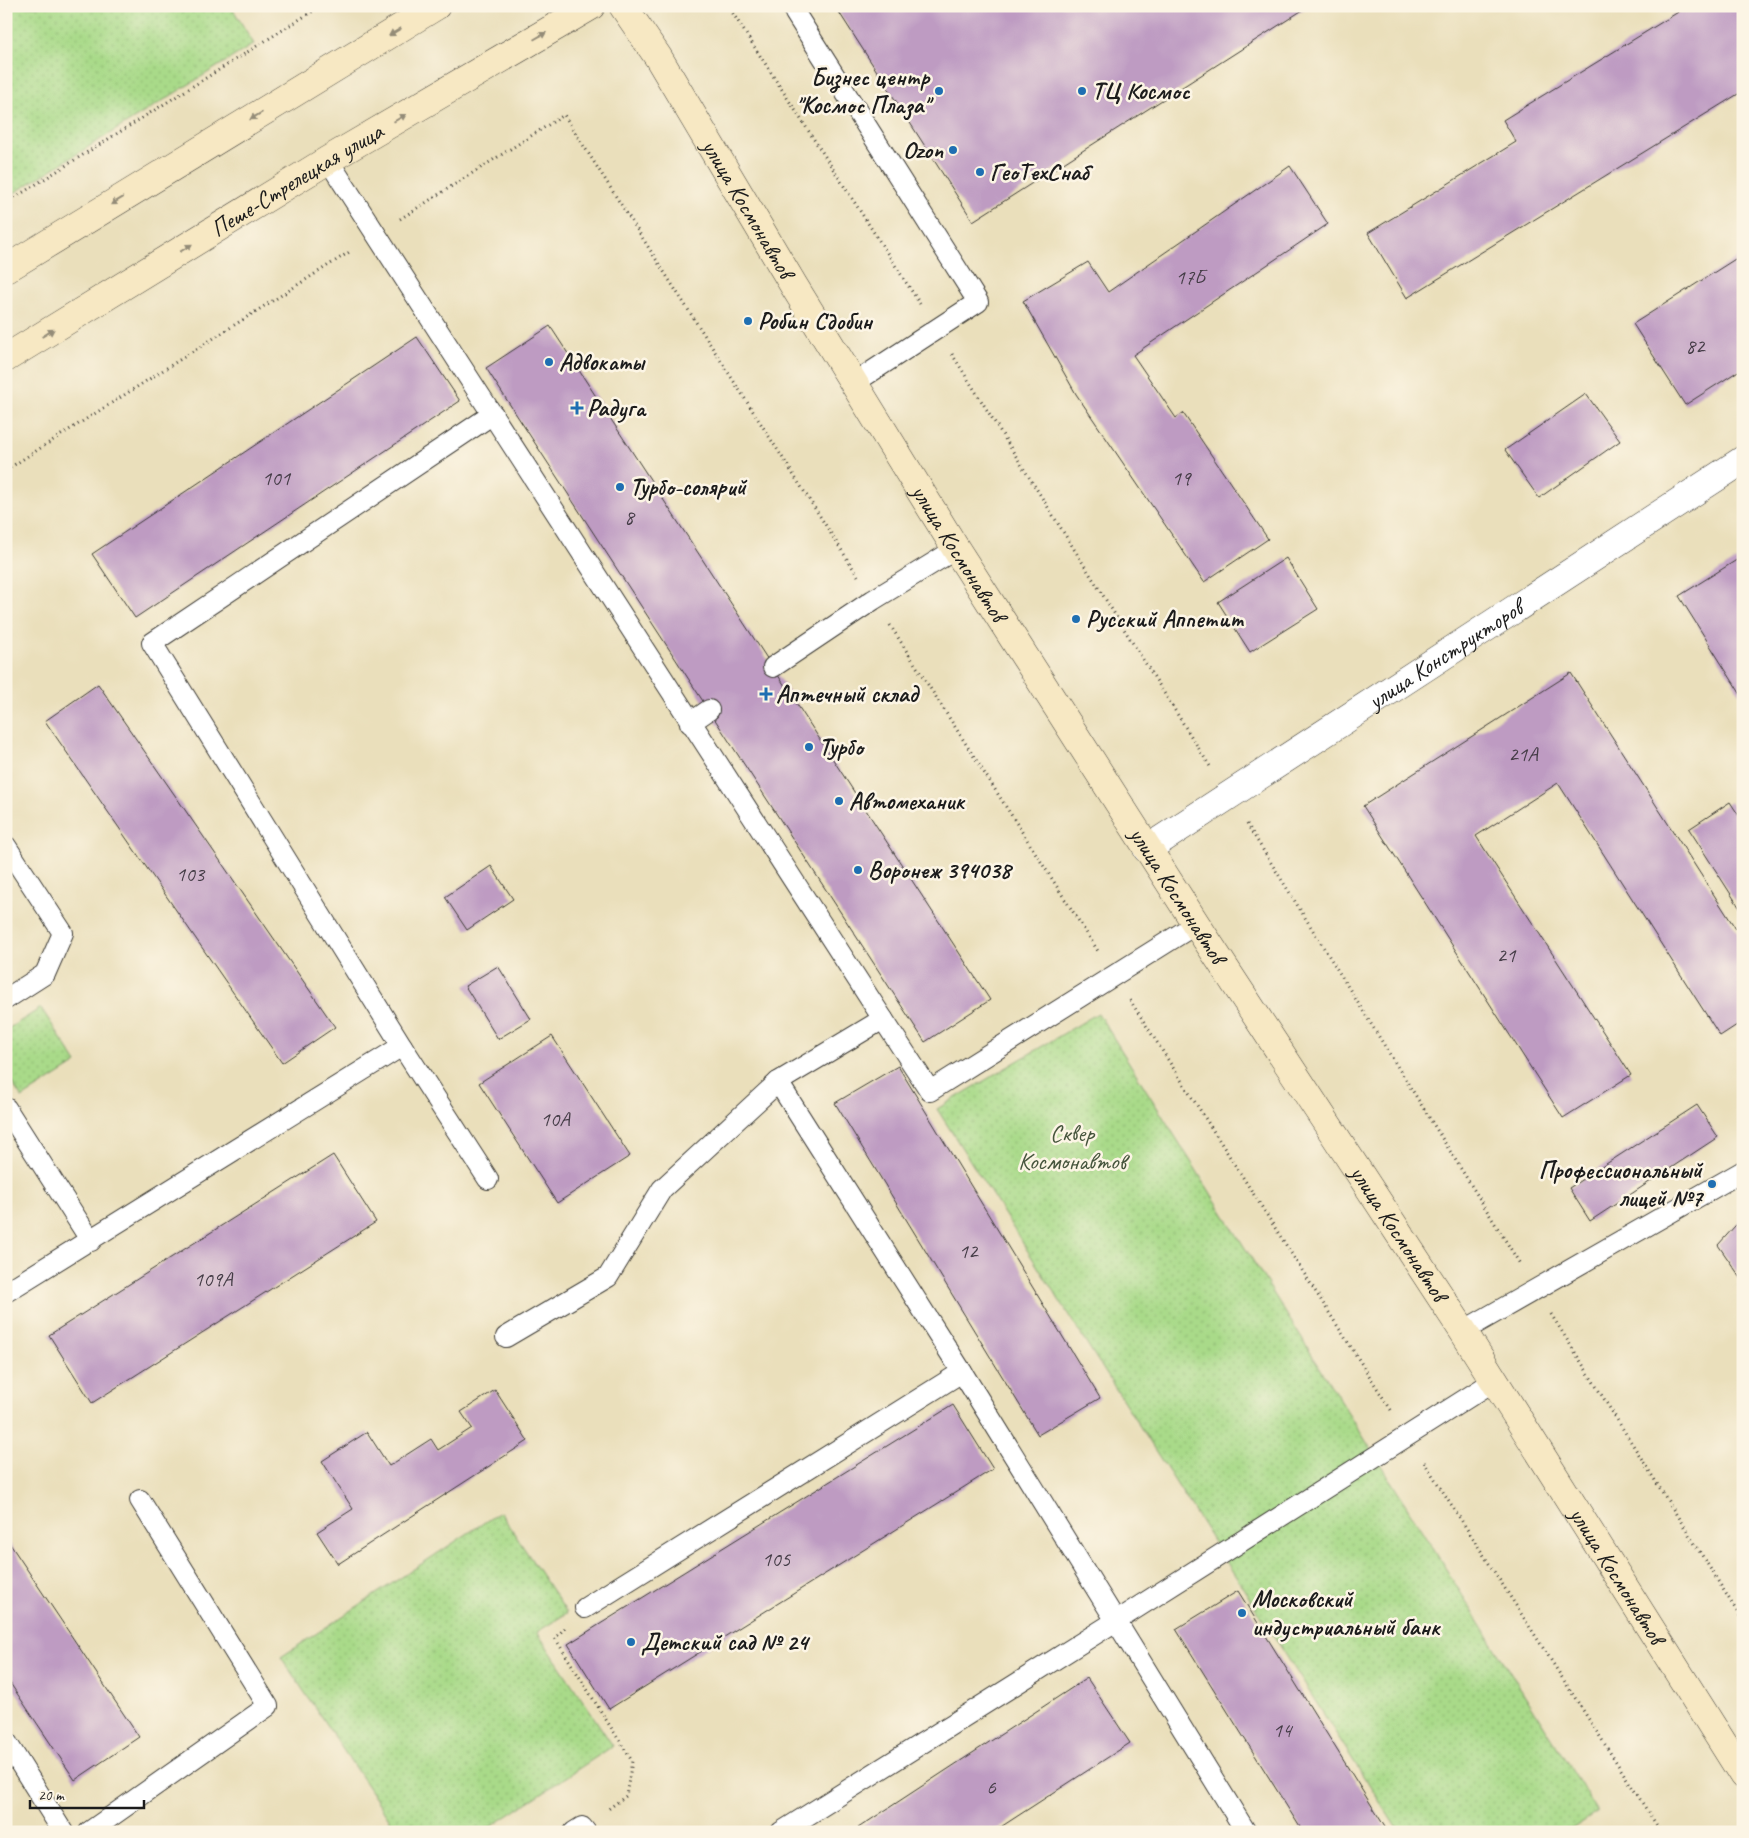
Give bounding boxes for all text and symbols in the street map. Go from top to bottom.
one-way arrow [388,27,401,36]
one-way arrow [534,31,547,40]
place label: Бизнес центр "Космос Плаза" [796,62,934,121]
place label: ТЦ Космос [1092,76,1191,106]
marker: Бизнес центр "Космос Плаза" [933,85,945,97]
marker: ТЦ Космос [1076,85,1088,97]
one-way arrow [250,112,263,121]
one-way arrow [393,114,407,123]
street label: Пеше-Стрелецкая улица [205,115,390,244]
street label: улица Космонавтов [694,132,803,287]
place label: Ozon [903,135,944,165]
marker: Ozon [947,144,959,156]
place label: ГеоТехСнаб [990,157,1094,187]
marker: ГеоТехСнаб [974,166,986,178]
one-way arrow [111,196,124,205]
one-way arrow [180,243,193,252]
house number: 17Б [1175,264,1208,290]
place label: Робин Сдобин [758,306,873,336]
marker: Робин Сдобин [742,315,754,327]
one-way arrow [41,328,54,337]
house number: 82 [1686,333,1706,359]
place label: Адвокаты [559,347,646,377]
marker: Адвокаты [543,356,555,368]
place label: Радуга [587,393,647,423]
marker: Радуга [571,402,583,414]
house number: 101 [262,465,292,491]
house number: 19 [1172,465,1192,491]
place label: Турбо-солярий [630,472,748,502]
street label: улица Космонавтов [904,477,1016,630]
marker: Турбо-солярий [614,481,626,493]
house number: 8 [624,504,636,530]
street label: улица Конструкторов [1361,590,1533,717]
place label: Русский Аппетит [1086,604,1245,634]
marker: Русский Аппетит [1070,613,1082,625]
place label: Аптечный склад [776,679,920,709]
marker: Аптечный склад [760,688,772,700]
place label: Турбо [819,732,865,762]
marker: Турбо [803,741,815,753]
house number: 21А [1508,741,1539,767]
place label: Автомеханик [849,786,966,816]
marker: Автомеханик [833,795,845,807]
street label: улица Космонавтов [1122,820,1235,972]
place label: Воронеж 394038 [868,855,1014,885]
house number: 103 [176,861,206,887]
marker: Воронеж 394038 [852,864,864,876]
house number: 21 [1497,942,1517,968]
house number: 10А [540,1106,571,1132]
park label: Сквер Космонавтов [1018,1118,1131,1176]
place label: Профессиональный лицей №7 [1539,1155,1704,1213]
street label: улица Космонавтов [1342,1158,1456,1310]
marker: Профессиональный лицей №7 [1706,1178,1718,1190]
house number: 12 [959,1238,979,1264]
house number: 109А [194,1266,234,1292]
street label: улица Космонавтов [1562,1500,1674,1653]
house number: 105 [762,1546,792,1572]
place label: Московский индустриальный банк [1252,1584,1442,1642]
marker: Московский индустриальный банк [1236,1607,1248,1619]
place label: Детский сад № 24 [641,1627,811,1657]
marker: Детский сад № 24 [625,1636,637,1648]
house number: 14 [1273,1717,1294,1743]
house number: 6 [986,1774,996,1800]
scale bar [30,1778,144,1810]
text: 20 m [38,1786,65,1805]

